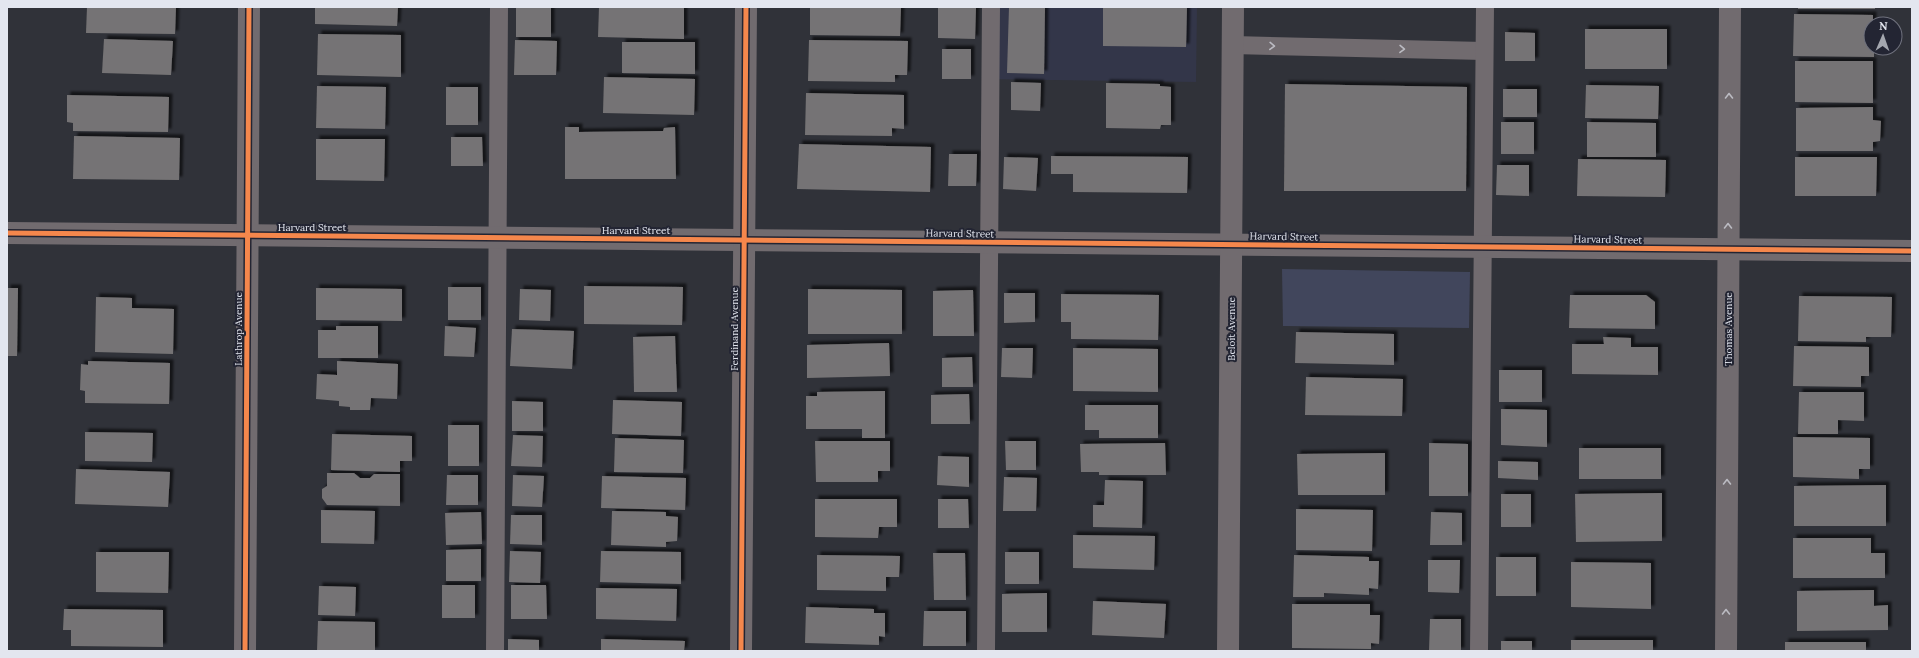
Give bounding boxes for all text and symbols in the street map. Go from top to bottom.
north arrow [1863,16,1903,56]
text: N [1879,19,1888,33]
one-way arrow [1269,42,1275,50]
one-way arrow [1399,45,1405,54]
one-way arrow [1725,93,1733,99]
street label: Harvard Street [278,221,346,234]
one-way arrow [1724,223,1732,229]
street label: Harvard Street [602,224,670,237]
street label: Harvard Street [926,226,995,241]
street label: Harvard Street [1250,229,1319,244]
street label: Harvard Street [1574,232,1643,247]
street label: Ferdinand Avenue [728,287,741,371]
street label: Lathrop Avenue [232,292,245,366]
street label: Thomas Avenue [1722,292,1735,366]
street label: Beloit Avenue [1225,297,1238,361]
one-way arrow [1723,479,1731,485]
one-way arrow [1722,609,1730,615]

